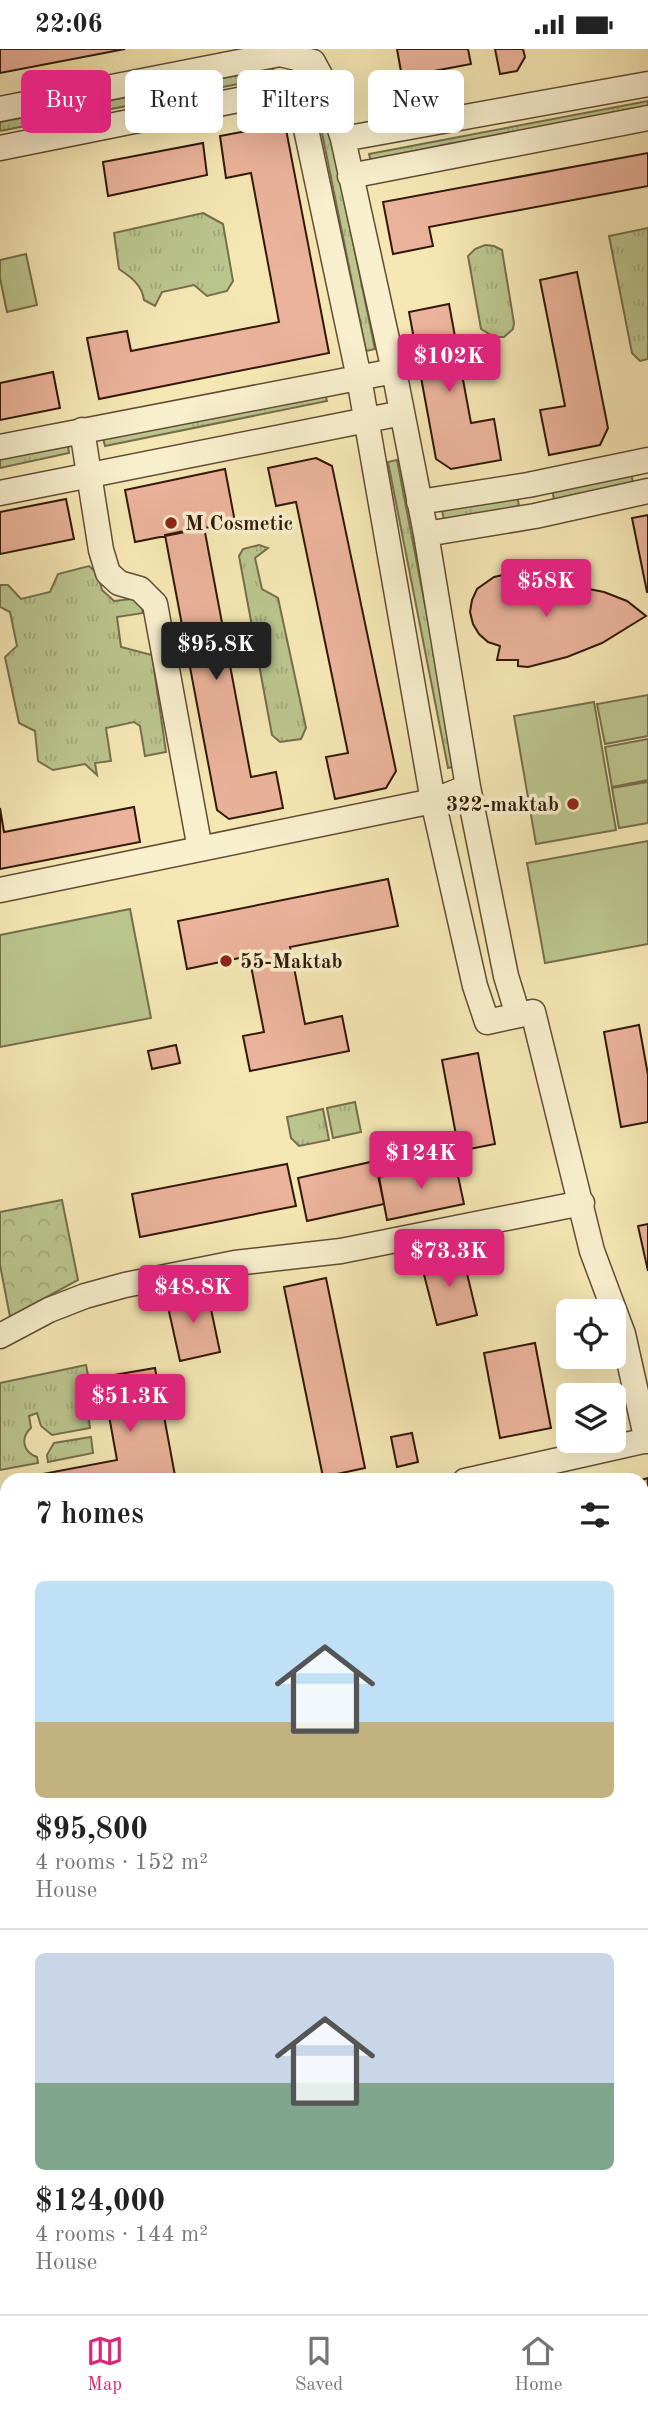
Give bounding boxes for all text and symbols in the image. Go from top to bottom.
text: 22:06 [35,12,103,38]
chip: Buy [21,70,111,133]
chip: Rent [125,70,223,133]
chip: Filters [237,70,354,133]
chip: New [368,70,464,133]
pin: $102K [400,335,498,394]
text: $102K [413,345,485,368]
place label: M Cosmetic [185,514,293,535]
marker: M Cosmetic [163,515,179,531]
pin: $58K [505,559,587,619]
text: $58K [517,570,575,593]
pin: $95.8K [159,623,273,682]
text: $95.8K [177,633,255,656]
place label: 322-maktab [446,795,559,816]
marker: 322-maktab [565,796,581,812]
place label: 55-Maktab [240,952,343,973]
marker: 55-Maktab [218,953,234,969]
pin: $124K [372,1131,470,1191]
text: $124K [385,1142,457,1165]
pin: $73.3K [392,1229,506,1289]
text: $73.3K [410,1240,488,1263]
pin: $48.8K [136,1265,250,1325]
text: $48.8K [154,1276,232,1299]
map controls [556,1299,626,1453]
button: locate [556,1299,626,1369]
pin: $51.3K [73,1375,187,1434]
button: layers [556,1383,626,1453]
text: $51.3K [91,1385,169,1408]
icon: filters [576,1496,614,1534]
text: 7 homes [35,1500,144,1530]
icon: home [262,1626,388,1752]
text: $95,800 [35,1815,148,1845]
text: 4 rooms · 152 m² [35,1851,208,1874]
text: House [35,1879,97,1902]
icon: home [262,1998,388,2124]
text: $124,000 [35,2187,165,2217]
text: 4 rooms · 144 m² [35,2223,208,2246]
text: House [35,2251,97,2274]
tab: Map [86,2332,124,2397]
tab: Saved [295,2332,343,2397]
tab: Home [514,2332,562,2397]

